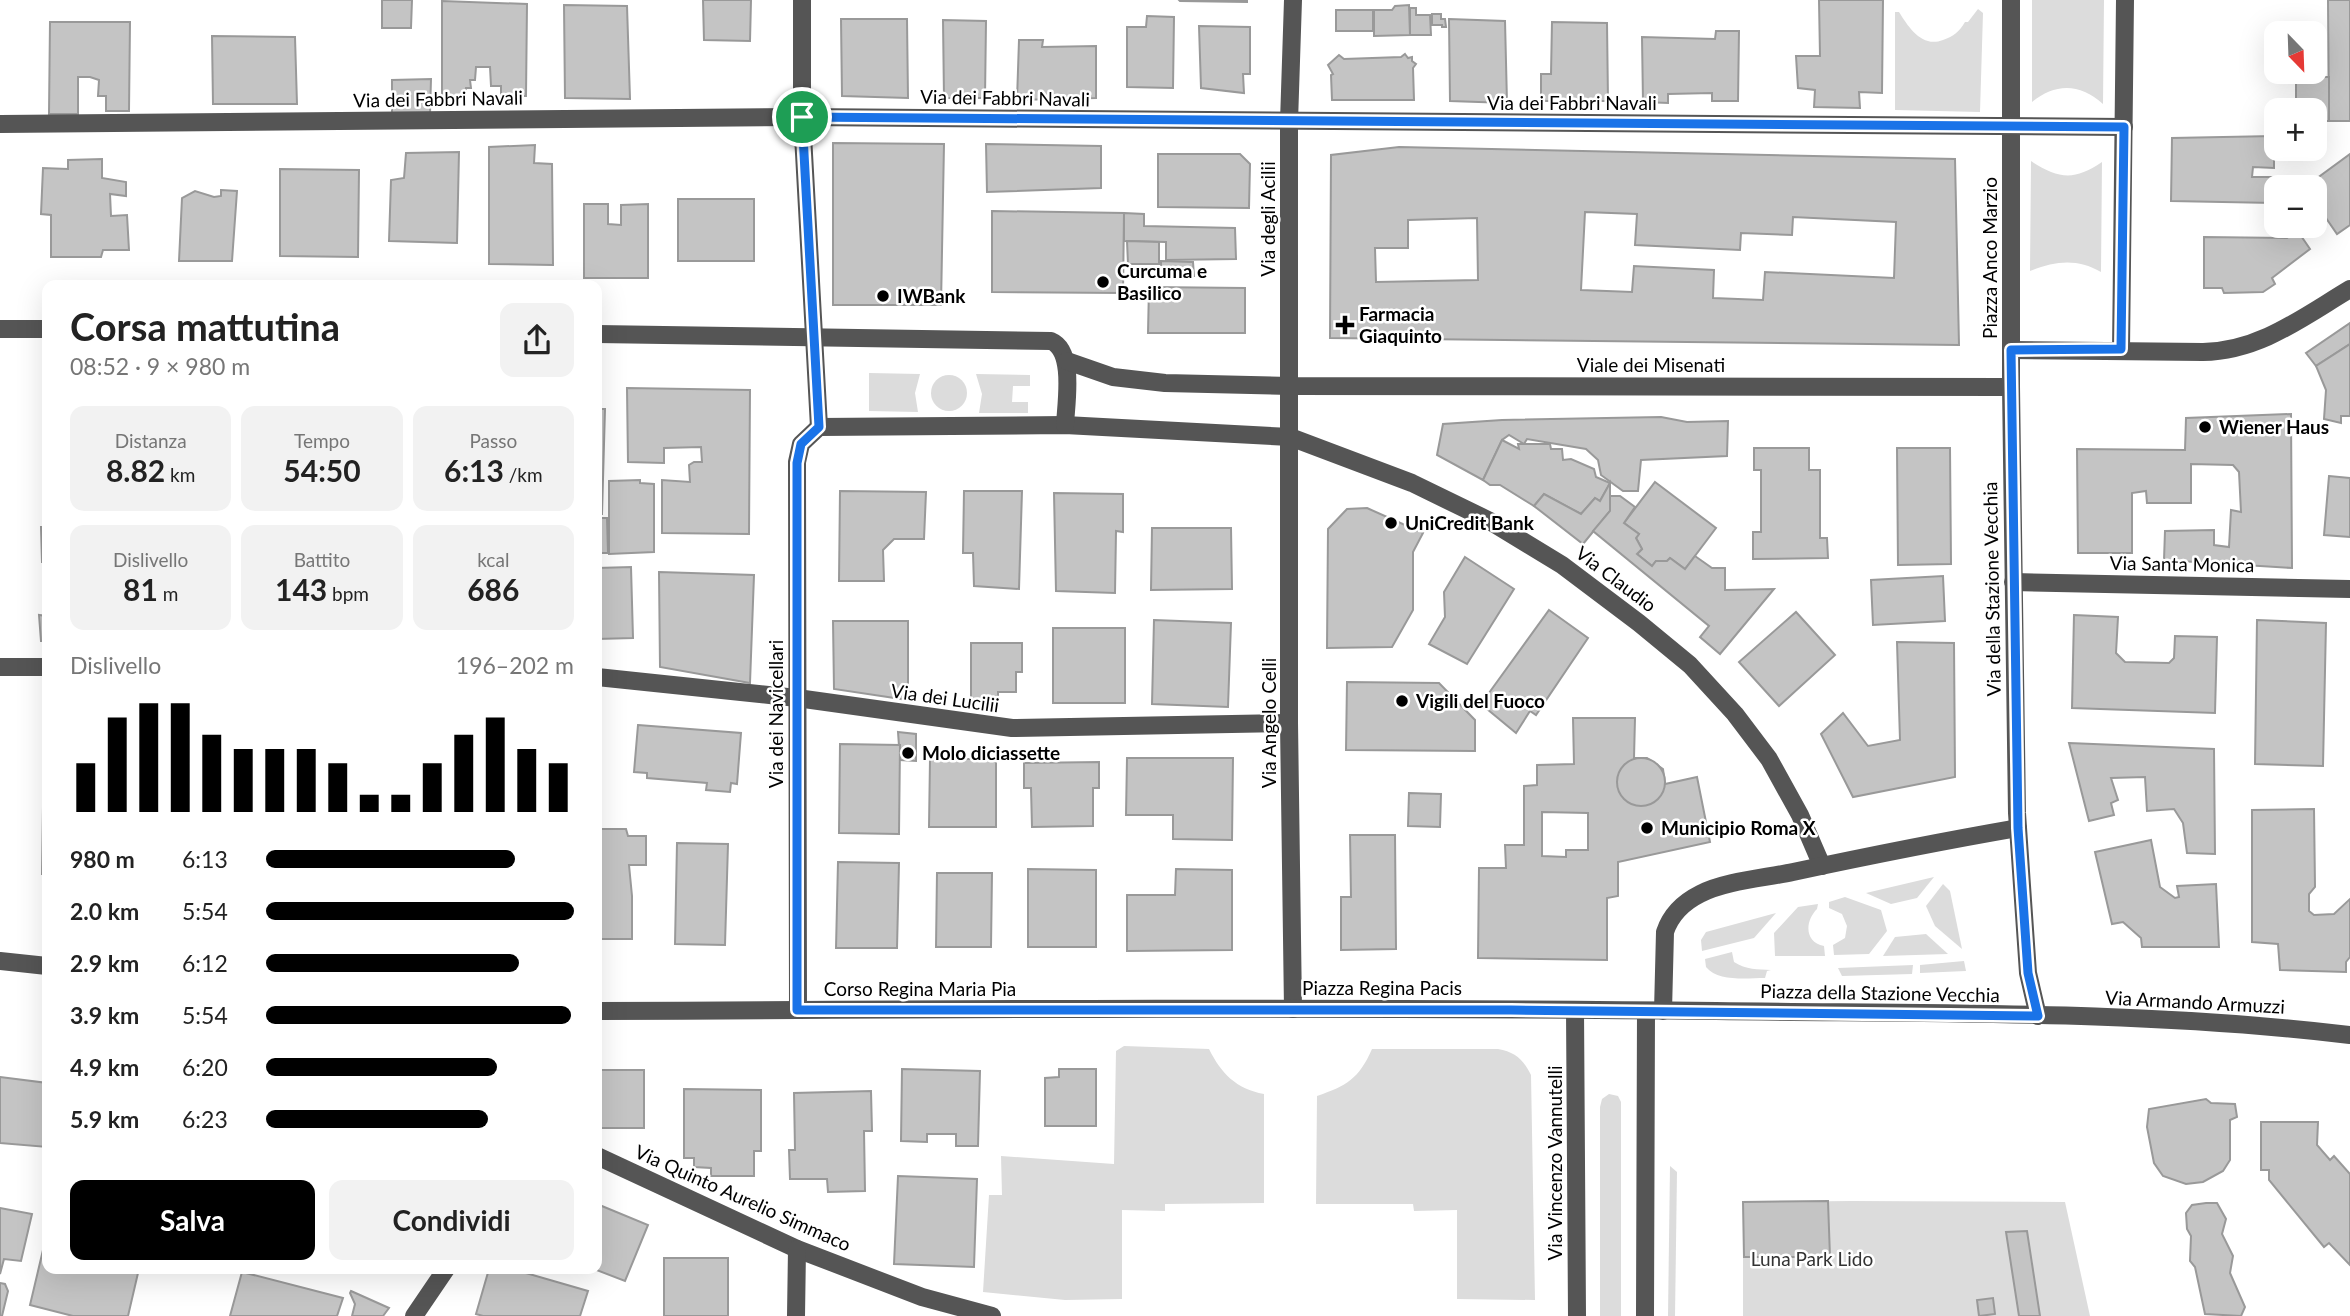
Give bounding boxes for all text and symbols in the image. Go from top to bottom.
north arrow [2264,21,2328,84]
map controls [2264,21,2327,238]
street label: Via dei Fabbri Navali [920,85,1090,110]
street label: Via dei Fabbri Navali [353,86,523,111]
pin [772,87,832,147]
street label: Via dei Fabbri Navali [1487,91,1657,114]
icon: arrive [783,98,821,136]
button: + [2264,98,2327,161]
street label: Via degli Acilii [1256,161,1279,277]
button: − [2264,175,2327,238]
street label: Piazza Anco Marzio [1978,177,2001,339]
place label: Curcuma e Basilico [1117,259,1207,304]
marker: Curcuma e Basilico [1095,274,1111,290]
place label: IWBank [897,284,966,307]
marker: IWBank [875,288,891,304]
place label: Farmacia Giaquinto [1359,302,1442,347]
text: Corsa mattutina [70,303,340,349]
button: share [500,303,574,377]
marker: Farmacia Giaquinto [1337,317,1353,333]
text: 08:52 · 9 × 980 m [70,352,250,380]
street label: Viale dei Misenati [1577,353,1725,376]
place label: Wiener Haus [2219,415,2329,438]
marker: Wiener Haus [2197,419,2213,435]
text: Distanza [115,429,187,452]
text: Tempo [294,429,350,452]
text: Passo [469,429,517,452]
text: 8.82 [106,452,165,488]
text: 54:50 [283,452,361,488]
text: 6:13 [444,452,504,488]
text: km [165,463,195,486]
text: /km [504,463,543,486]
street label: Via della Stazione Vecchia [1978,482,2005,696]
place label: UniCredit Bank [1405,511,1535,534]
marker: UniCredit Bank [1383,515,1399,531]
street label: Via Claudio [1571,541,1661,616]
text: Dislivello [113,548,188,571]
text: Battito [294,548,350,571]
text: kcal [477,548,509,571]
street label: Via Santa Monica [2109,551,2255,576]
text: 81 [123,571,158,607]
text: 143 [275,571,327,607]
text: 686 [467,571,519,607]
text: m [158,582,178,605]
text: bpm [327,582,369,605]
street label: Via dei Navicellari [764,640,787,788]
text: Dislivello [70,651,161,679]
text: 196–202 m [456,651,574,679]
street label: Via Angelo Celli [1257,658,1280,788]
street label: Via dei Lucilii [890,679,1001,716]
place label: Vigili del Fuoco [1415,689,1545,712]
marker: Vigili del Fuoco [1394,693,1410,709]
place label: Molo diciassette [922,741,1060,764]
marker: Molo diciassette [900,745,916,761]
place label: Municipio Roma X [1661,816,1816,839]
marker: Municipio Roma X [1639,820,1655,836]
text: 980 m [70,845,135,873]
text: 6:13 [182,845,228,873]
text: 2.0 km [70,897,139,925]
text: 5:54 [182,897,228,925]
text: 2.9 km [70,949,139,977]
text: 6:12 [182,949,228,977]
street label: Piazza Regina Pacis [1302,976,1462,999]
street label: Corso Regina Maria Pia [824,977,1016,1000]
street label: Piazza della Stazione Vecchia [1760,979,2000,1006]
street label: Via Armando Armuzzi [2105,985,2285,1018]
text: 3.9 km [70,1001,139,1029]
text: 5:54 [182,1001,228,1029]
text: 4.9 km [70,1053,139,1081]
text: 6:20 [182,1053,228,1081]
street label: Via Vincenzo Vannutelli [1543,1066,1566,1261]
text: 5.9 km [70,1105,139,1133]
text: 6:23 [182,1105,228,1133]
street label: Via Quinto Aurelio Simmaco [632,1139,855,1256]
button: Salva [70,1180,315,1260]
button: Condividi [329,1180,574,1260]
park label: Luna Park Lido [1751,1247,1873,1270]

